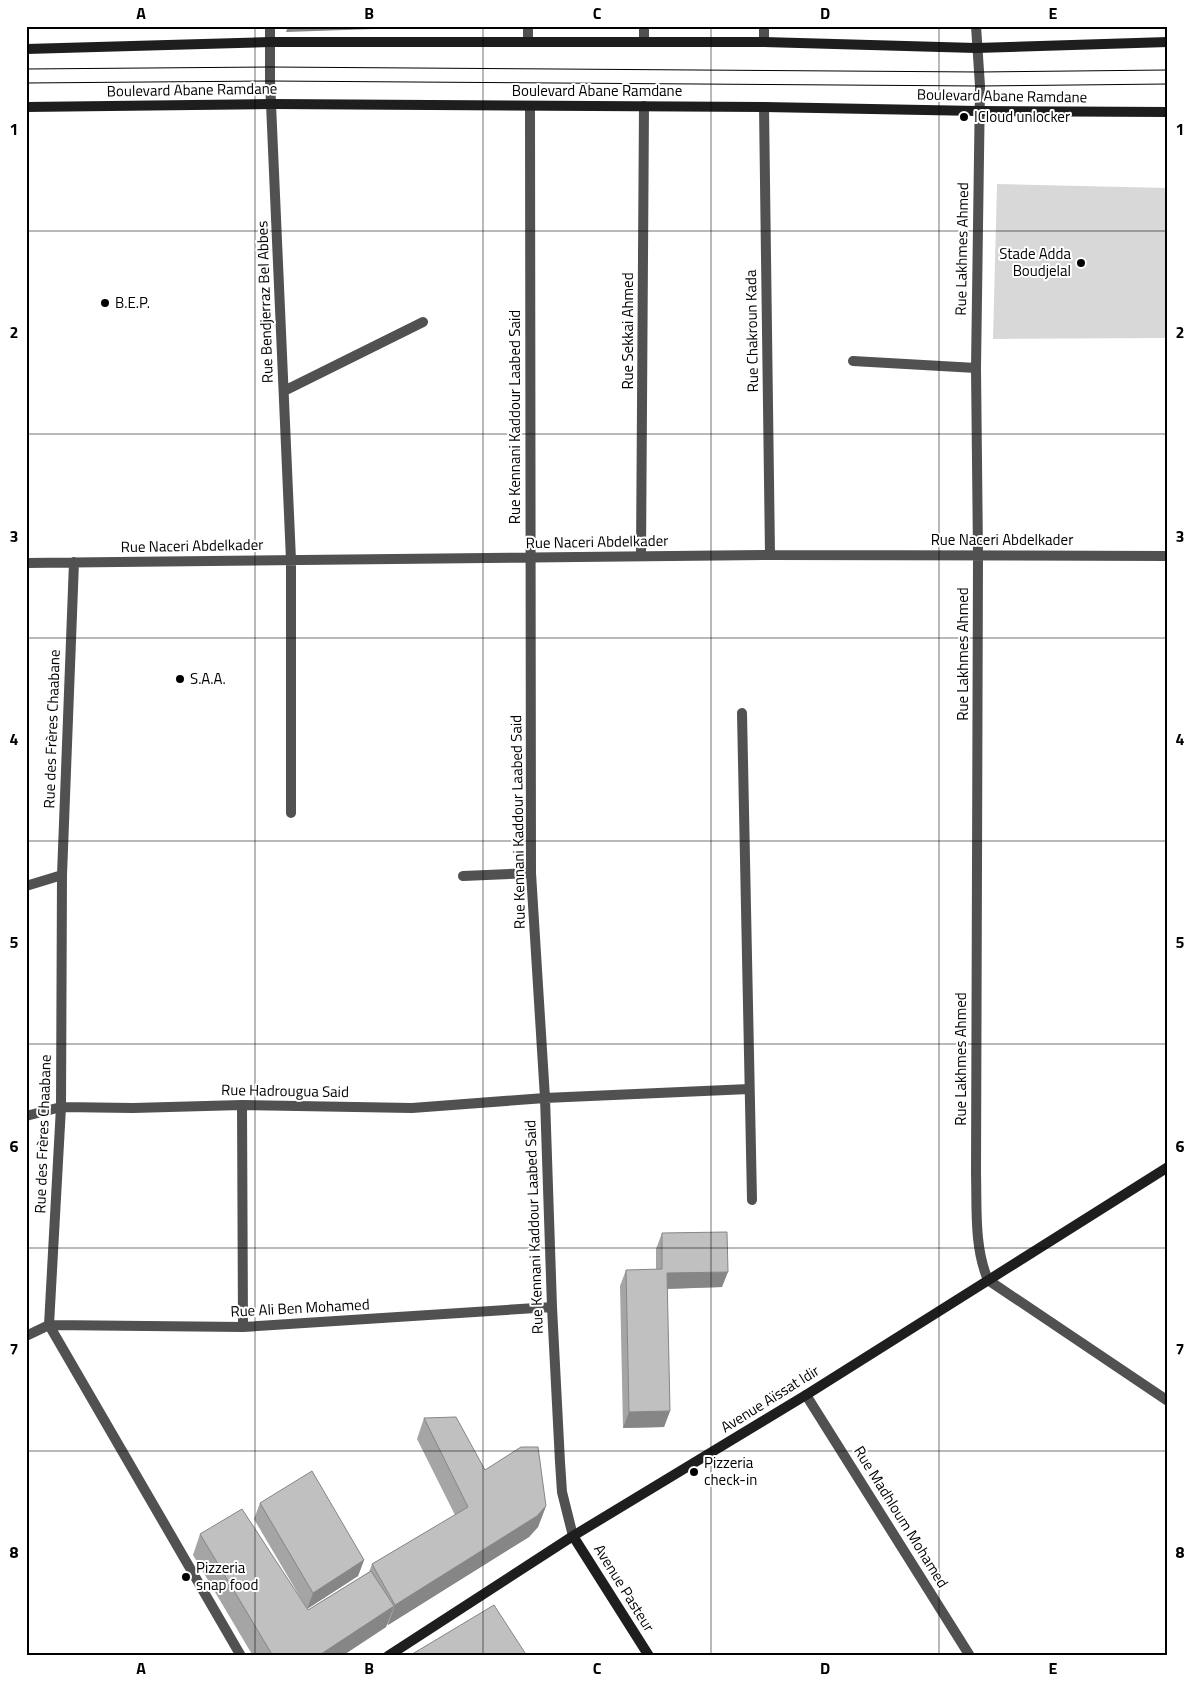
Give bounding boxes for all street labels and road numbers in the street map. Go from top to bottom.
street label: Boulevard Abane Ramdane [107,77,277,102]
street label: Boulevard Abane Ramdane [512,79,682,102]
street label: Boulevard Abane Ramdane [917,83,1087,108]
street label: Rue Lakhmes Ahmed [949,182,974,316]
street label: Rue Bendjerraz Bel Abbes [250,220,279,384]
street label: Rue Chakroun Kada [739,269,764,393]
street label: Rue Sekkai Ahmed [616,272,639,390]
street label: Rue Kennani Kaddour Laabed Said [503,310,526,524]
street label: Rue Naceri Abdelkader [931,528,1073,551]
street label: Rue Naceri Abdelkader [525,529,669,554]
street label: Rue Naceri Abdelkader [120,533,264,558]
street label: Rue Lakhmes Ahmed [951,587,974,721]
street label: Rue des Frères Chaabane [37,649,66,809]
street label: Rue Kennani Kaddour Laabed Said [504,715,531,929]
street label: Rue Lakhmes Ahmed [949,992,972,1126]
street label: Rue des Frères Chaabane [28,1054,57,1214]
street label: Rue Hadrougua Said [221,1078,349,1103]
street label: Rue Kennani Kaddour Laabed Said [518,1120,549,1334]
street label: Rue Ali Ben Mohamed [230,1292,370,1323]
street label: Avenue Aïssat Idir [716,1359,824,1438]
street label: Rue Madhloum Mohamed [848,1441,954,1592]
street label: Avenue Pasteur [588,1539,661,1636]

